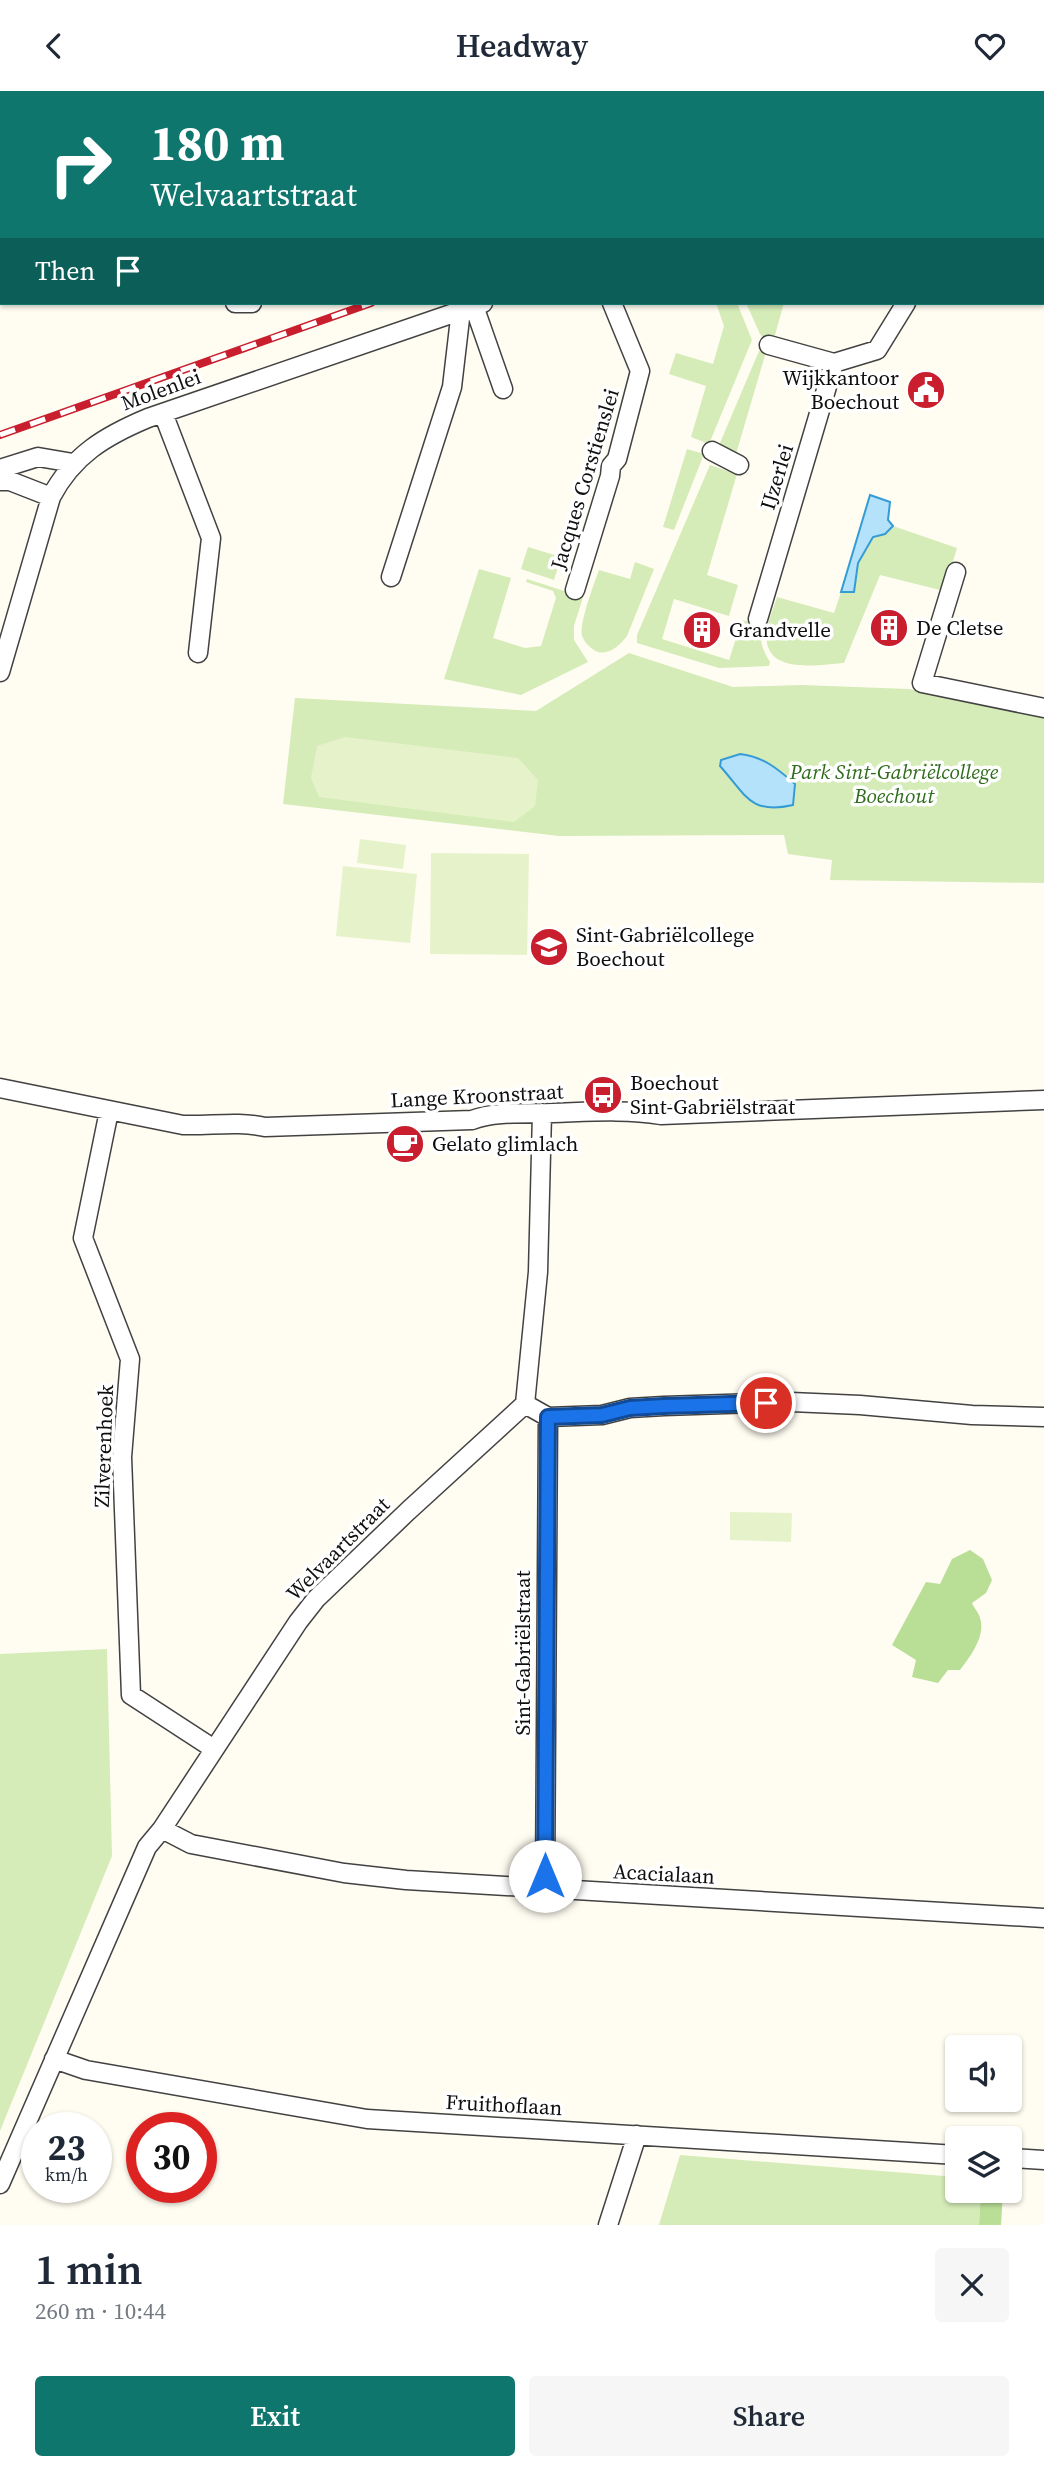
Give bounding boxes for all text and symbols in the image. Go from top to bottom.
text: Headway [456,24,588,68]
icon: back [35,27,73,65]
icon: heart [971,27,1009,65]
text: 180 m [150,109,285,176]
icon: right [35,119,126,210]
text: Welvaartstraat [150,173,357,217]
icon: arrive [109,252,147,290]
text: Then [35,253,95,289]
street label: Molenlei [117,362,205,417]
place label: Wijkkantoor Boechout [782,363,899,416]
public building icon: Wijkkantoor Boechout [905,369,947,411]
street label: Jacques Corstienslei [543,385,626,574]
street label: IJzerlei [753,440,800,513]
building icon: De Cletse [868,607,910,649]
building icon: Grandvelle [681,609,723,651]
place label: De Cletse [916,613,1003,642]
place label: Grandvelle [729,615,831,644]
park label: Park Sint-Gabriëlcollege Boechout [789,757,999,810]
place label: Sint-Gabriëlcollege Boechout [576,920,754,973]
school or university icon: Sint-Gabriëlcollege Boechout [528,926,570,968]
place label: Boechout Sint-Gabriëlstraat [630,1068,795,1121]
bus stop icon: Boechout Sint-Gabriëlstraat [582,1074,624,1116]
street label: Lange Kroonstraat [390,1076,564,1115]
cafe icon: Gelato glimlach [384,1123,426,1165]
place label: Gelato glimlach [432,1129,578,1158]
pin [736,1373,796,1433]
street label: Zilverenhoek [87,1383,120,1508]
icon: arrive [747,1384,785,1422]
street label: Welvaartstraat [279,1490,396,1607]
street label: Sint-Gabriëlstraat [508,1570,537,1736]
position arrow [508,1839,582,1913]
street label: Acacialaan [612,1856,716,1891]
map controls [945,2035,1022,2203]
button: sound [945,2035,1022,2112]
street label: Fruithoflaan [445,2087,563,2122]
speed limit sign: 30 [126,2112,217,2203]
text: 23 [48,2124,85,2172]
button: layers [945,2126,1022,2203]
text: km/h [45,2162,88,2187]
text: 1 min [35,2240,143,2298]
button: close [935,2248,1009,2322]
text: 260 m · 10:44 [35,2295,166,2327]
button: Exit [35,2376,515,2456]
button: Share [529,2376,1009,2456]

